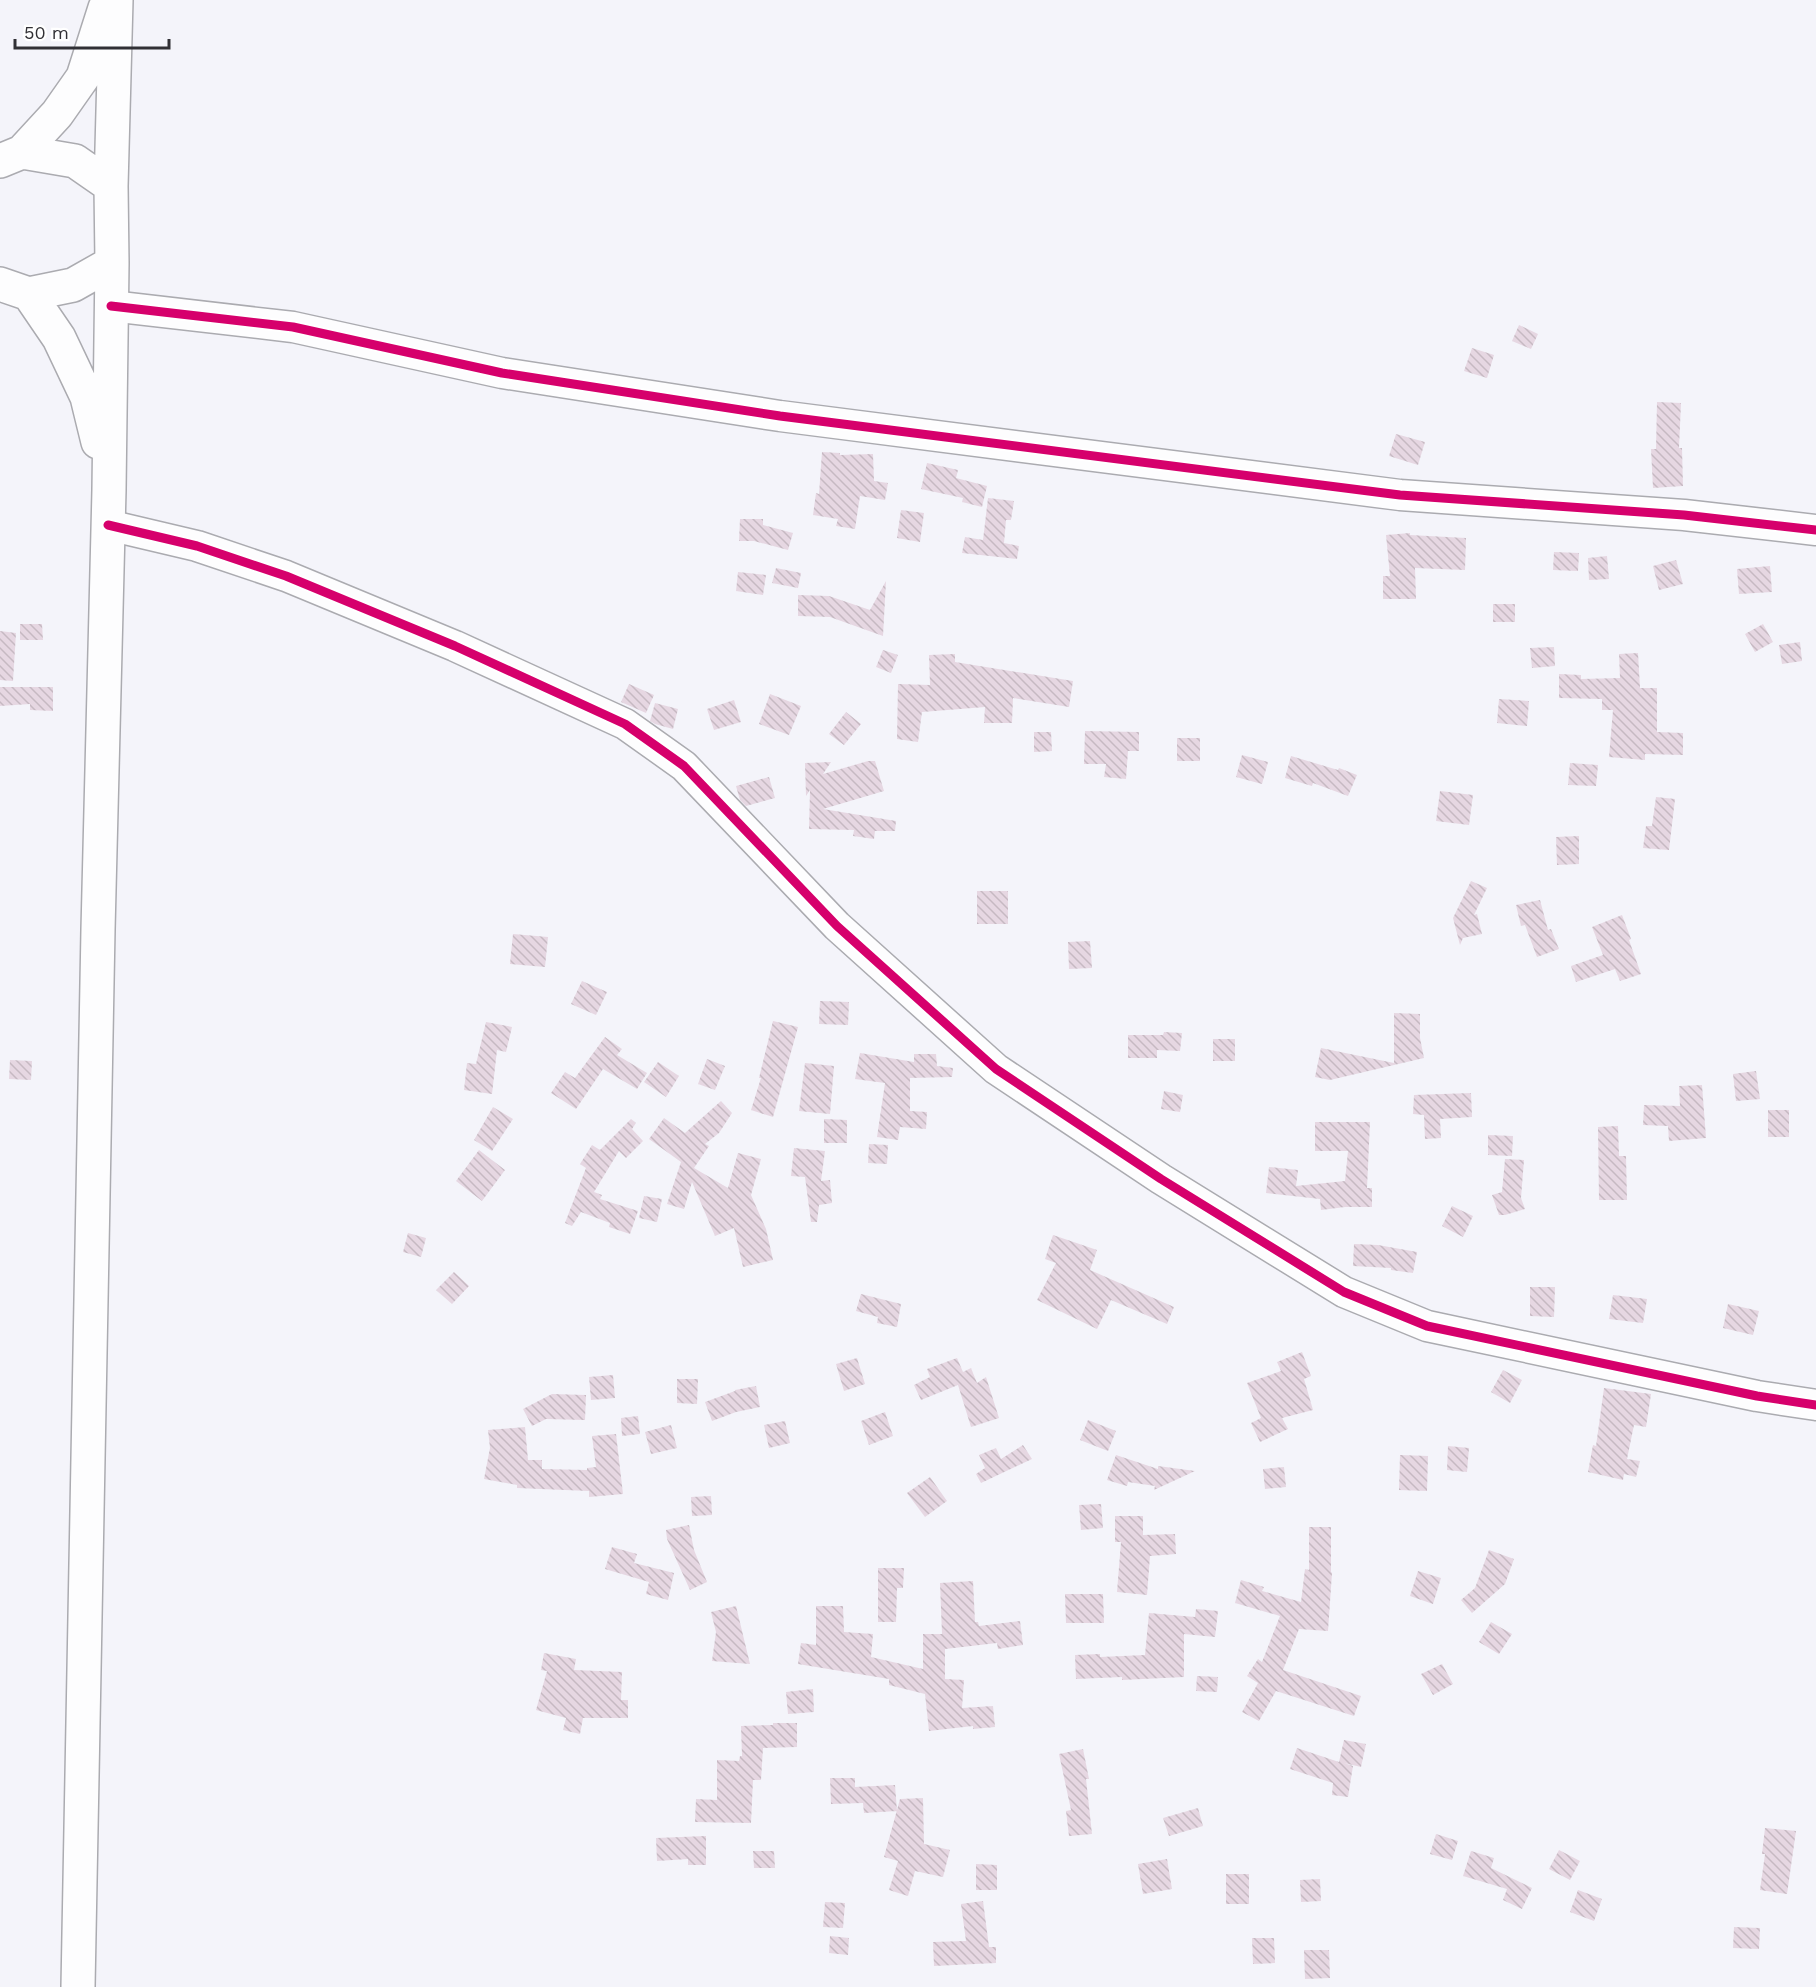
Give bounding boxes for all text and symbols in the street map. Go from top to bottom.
scale bar [15,12,170,50]
text: 50 m [24,22,69,43]

